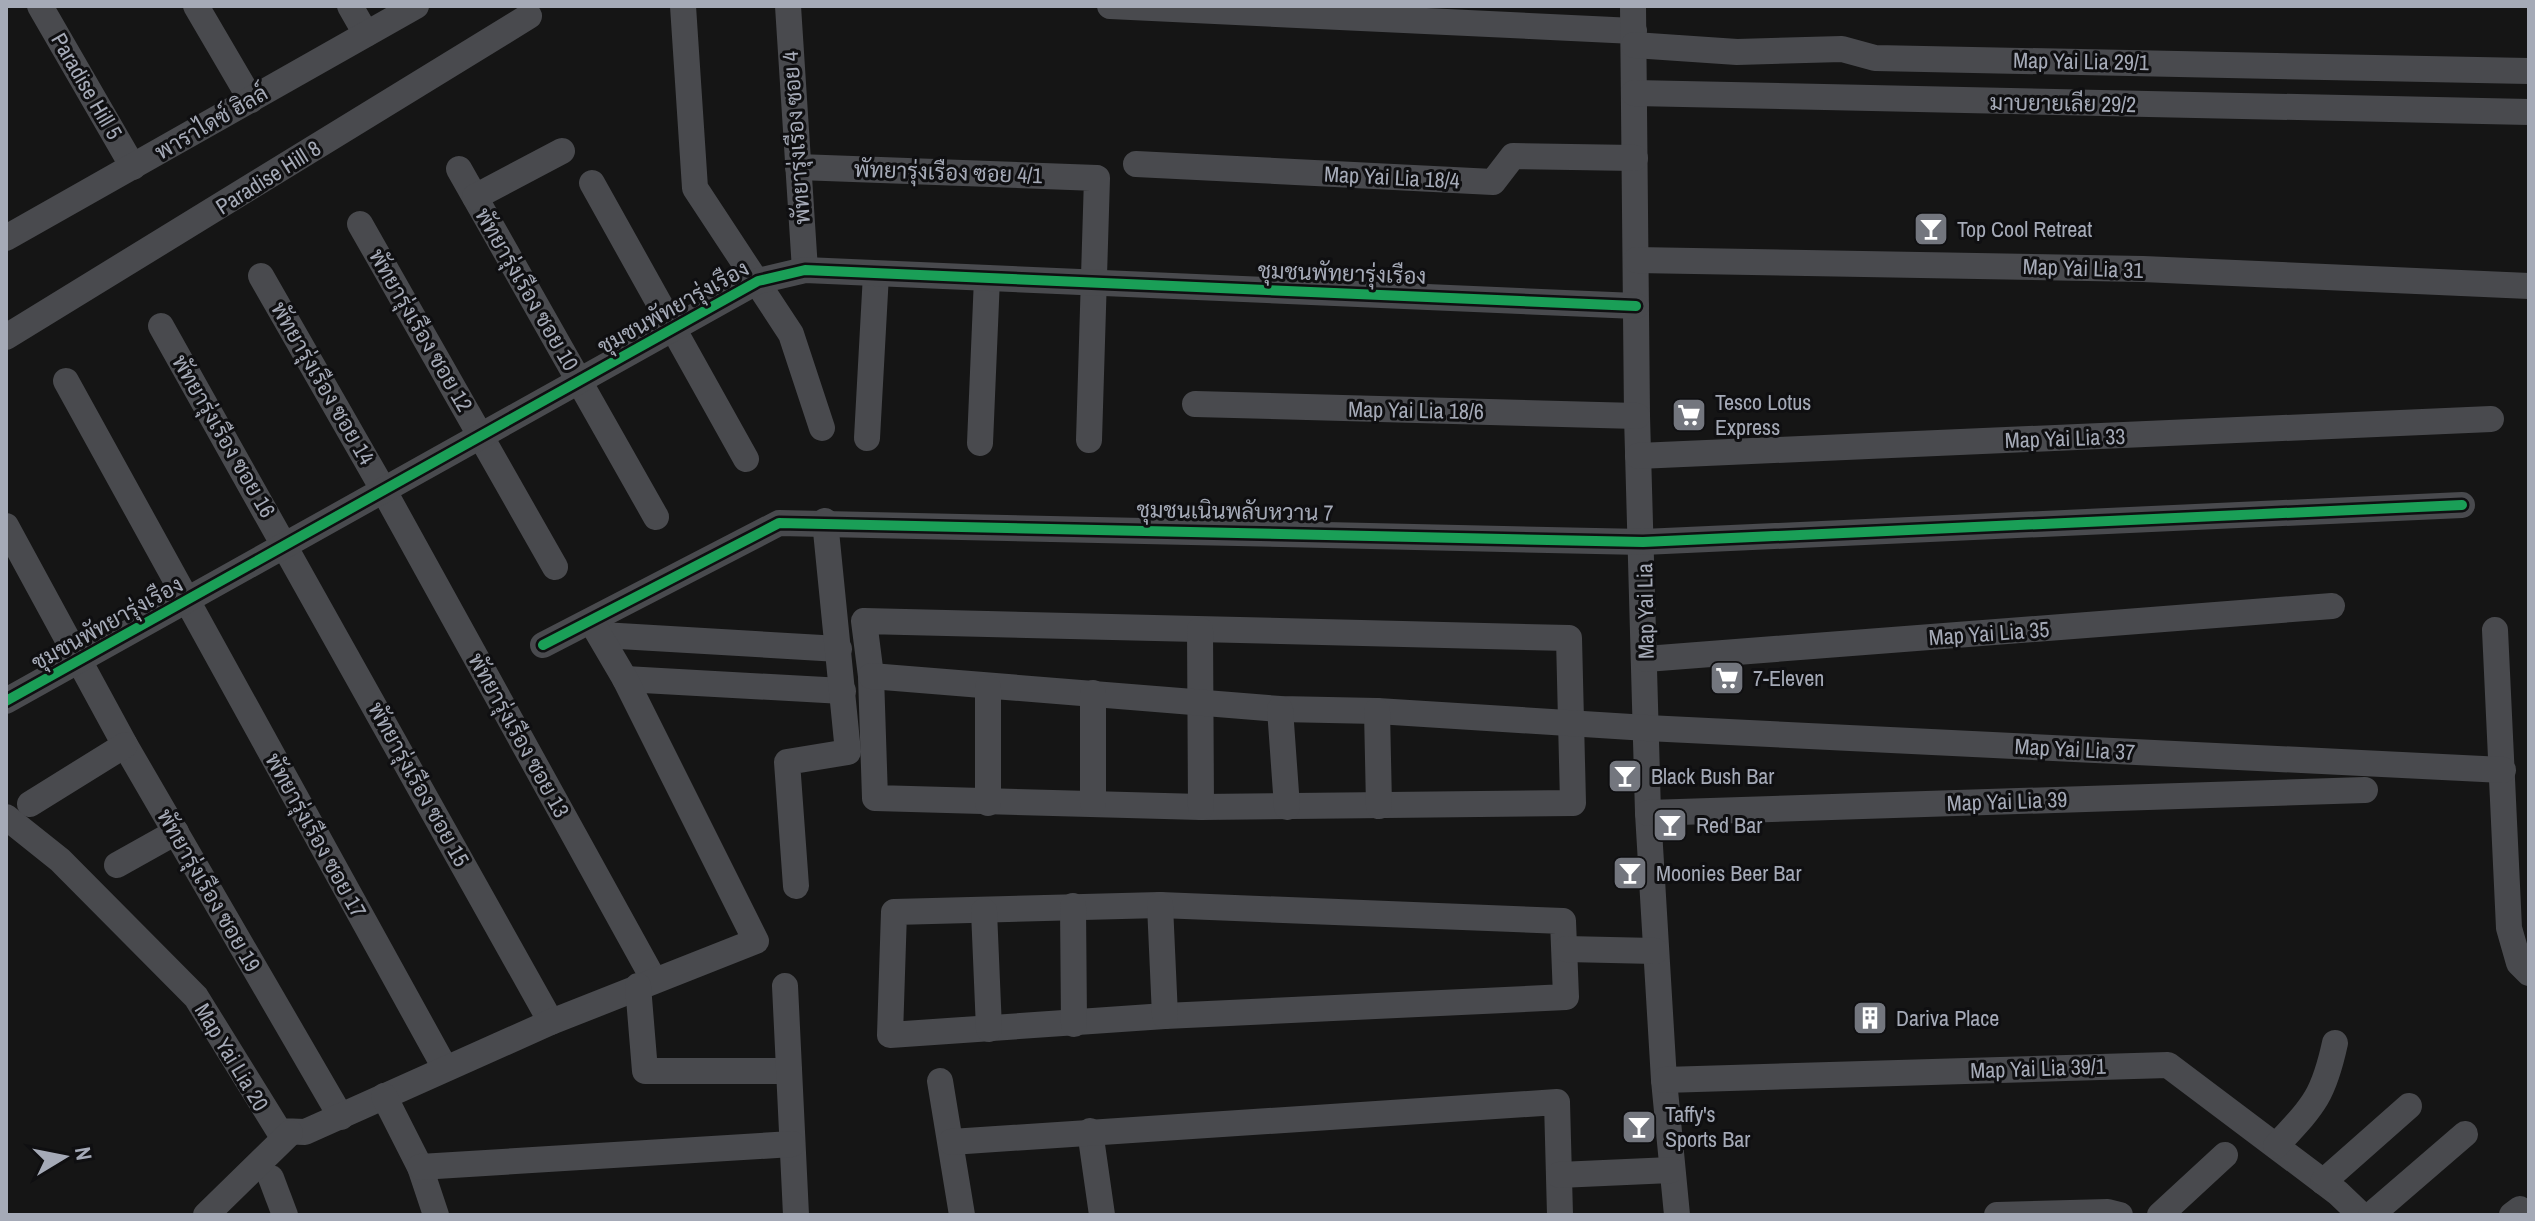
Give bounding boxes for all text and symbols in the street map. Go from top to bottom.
street label: Paradise Hill 5 [44,27,130,145]
street label: Map Yai Lia 29/1 [2013,45,2149,77]
street label: พัทยารุ่งเรือง ซอย 4 [775,50,818,226]
street label: พาราไดซ์ ฮิลล์ [149,78,273,166]
street label: มาบยายเลีย 29/2 [1989,87,2137,119]
street label: Paradise Hill 8 [210,133,326,221]
street label: พัทยารุ่งเรือง ซอย 4/1 [853,154,1043,191]
street label: Map Yai Lia 18/4 [1323,158,1461,196]
street label: พัทยารุ่งเรือง ซอย 10 [467,202,586,377]
bar icon: Top Cool Retreat [1912,210,1950,248]
place label: Top Cool Retreat [1957,214,2092,244]
street label: พัทยารุ่งเรือง ซอย 12 [361,243,480,418]
street label: Map Yai Lia 31 [2022,251,2144,285]
street label: ชุมชนพัทยารุ่งเรือง [592,253,755,362]
street label: ชุมชนพัทยารุ่งเรือง [1257,255,1427,292]
street label: พัทยารุ่งเรือง ซอย 14 [263,296,382,471]
street label: พัทยารุ่งเรือง ซอย 16 [164,349,283,524]
place label: Tesco Lotus Express [1715,387,1811,442]
street label: Map Yai Lia 18/6 [1348,394,1484,426]
supermarket icon: Tesco Lotus Express [1670,396,1708,434]
street label: Map Yai Lia 33 [2004,421,2126,455]
street label: ชุมชนเนินพลับหวาน 7 [1136,494,1334,529]
street label: Map Yai Lia [1629,563,1661,659]
street label: ชุมชนพัทยารุ่งเรือง [26,569,189,678]
street label: Map Yai Lia 35 [1928,614,2050,652]
street label: พัทยารุ่งเรือง ซอย 13 [460,647,577,823]
supermarket icon: 7-Eleven [1708,659,1746,697]
place label: 7-Eleven [1753,663,1824,693]
street label: พัทยารุ่งเรือง ซอย 15 [360,696,477,872]
street label: Map Yai Lia 37 [2014,731,2136,767]
street label: พัทยารุ่งเรือง ซอย 17 [257,747,374,923]
bar icon: Black Bush Bar [1606,757,1644,795]
place label: Black Bush Bar [1651,761,1774,791]
street label: Map Yai Lia 39 [1946,784,2068,818]
street label: พัทยารุ่งเรือง ซอย 19 [149,803,268,978]
bar icon: Red Bar [1651,806,1689,844]
place label: Red Bar [1696,810,1762,840]
bar icon: Moonies Beer Bar [1611,854,1649,892]
place label: Moonies Beer Bar [1656,858,1801,888]
street label: Map Yai Lia 20 [188,998,276,1116]
building icon: Dariva Place [1851,999,1889,1037]
place label: Dariva Place [1896,1003,1999,1033]
street label: Map Yai Lia 39/1 [1970,1051,2106,1085]
place label: Taffy's Sports Bar [1665,1099,1750,1154]
bar icon: Taffy's Sports Bar [1620,1108,1658,1146]
north arrow [24,1117,104,1197]
text: N [68,1145,100,1163]

